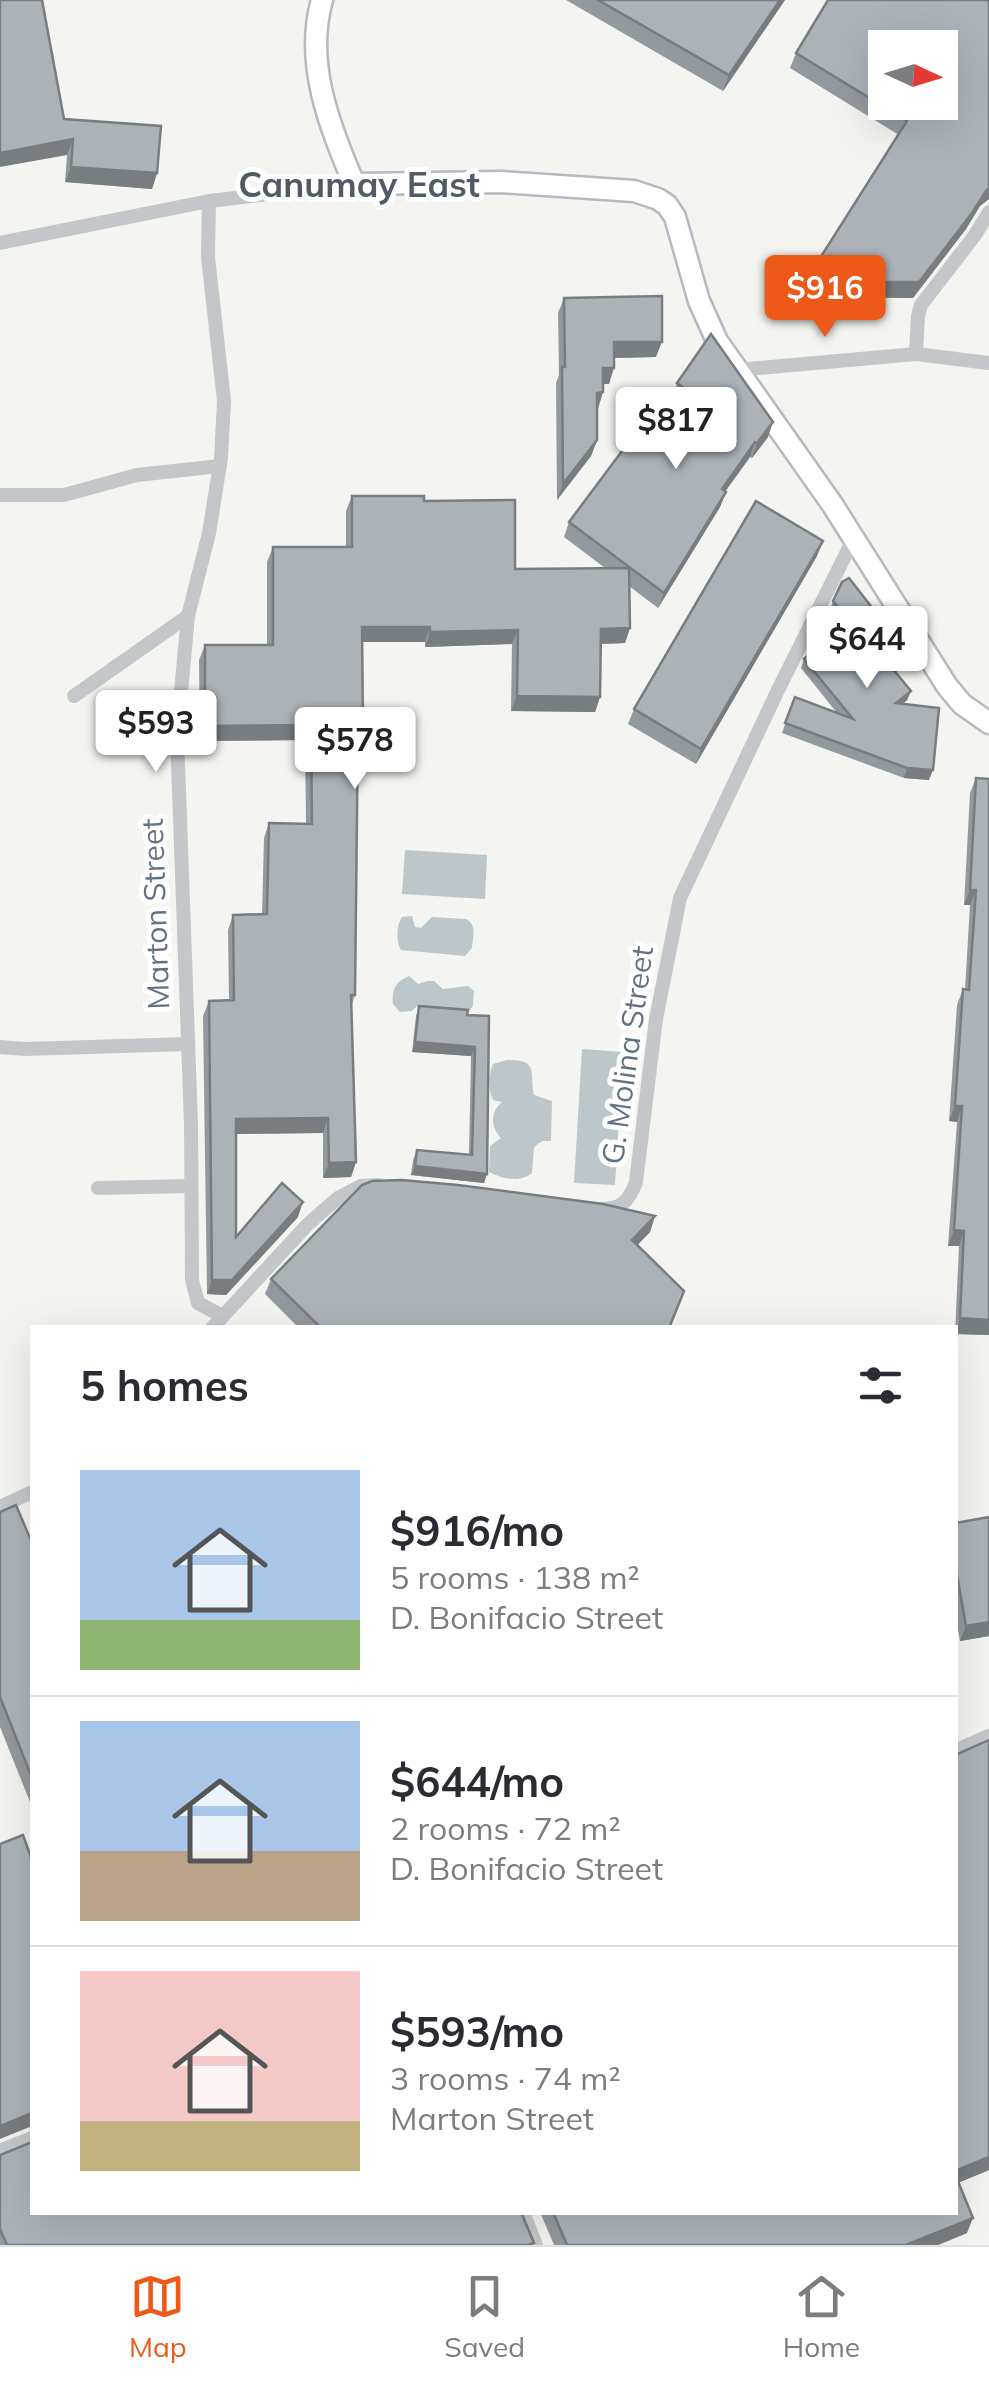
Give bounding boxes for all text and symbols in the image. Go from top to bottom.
north arrow [868,30,958,120]
map controls [868,30,958,120]
district label: Canumay East [238,162,480,206]
pin: $916 [766,255,884,340]
text: $916 [787,267,863,307]
pin: $817 [617,387,735,472]
text: $817 [638,399,714,439]
pin: $644 [808,606,926,691]
text: $644 [829,618,905,658]
pin: $593 [97,690,215,775]
text: $593 [118,702,194,742]
pin: $578 [296,707,414,792]
text: $578 [317,719,393,759]
street label: Marton Street [133,818,177,1010]
street label: G. Molina Street [593,943,661,1167]
icon: filters [853,1358,908,1413]
text: 5 homes [80,1359,249,1412]
text: $916/mo [390,1504,564,1557]
icon: home [160,1510,280,1630]
text: 5 rooms · 138 m² [390,1557,640,1597]
text: D. Bonifacio Street [390,1597,663,1637]
text: $644/mo [390,1755,564,1808]
icon: home [160,1761,280,1881]
text: 2 rooms · 72 m² [390,1808,621,1848]
text: D. Bonifacio Street [390,1848,663,1888]
text: $593/mo [390,2005,564,2058]
icon: home [160,2011,280,2131]
text: 3 rooms · 74 m² [390,2058,621,2098]
text: Marton Street [390,2098,594,2138]
tab: Map [129,2269,187,2364]
tab: Saved [444,2269,525,2364]
tab: Home [783,2269,860,2364]

